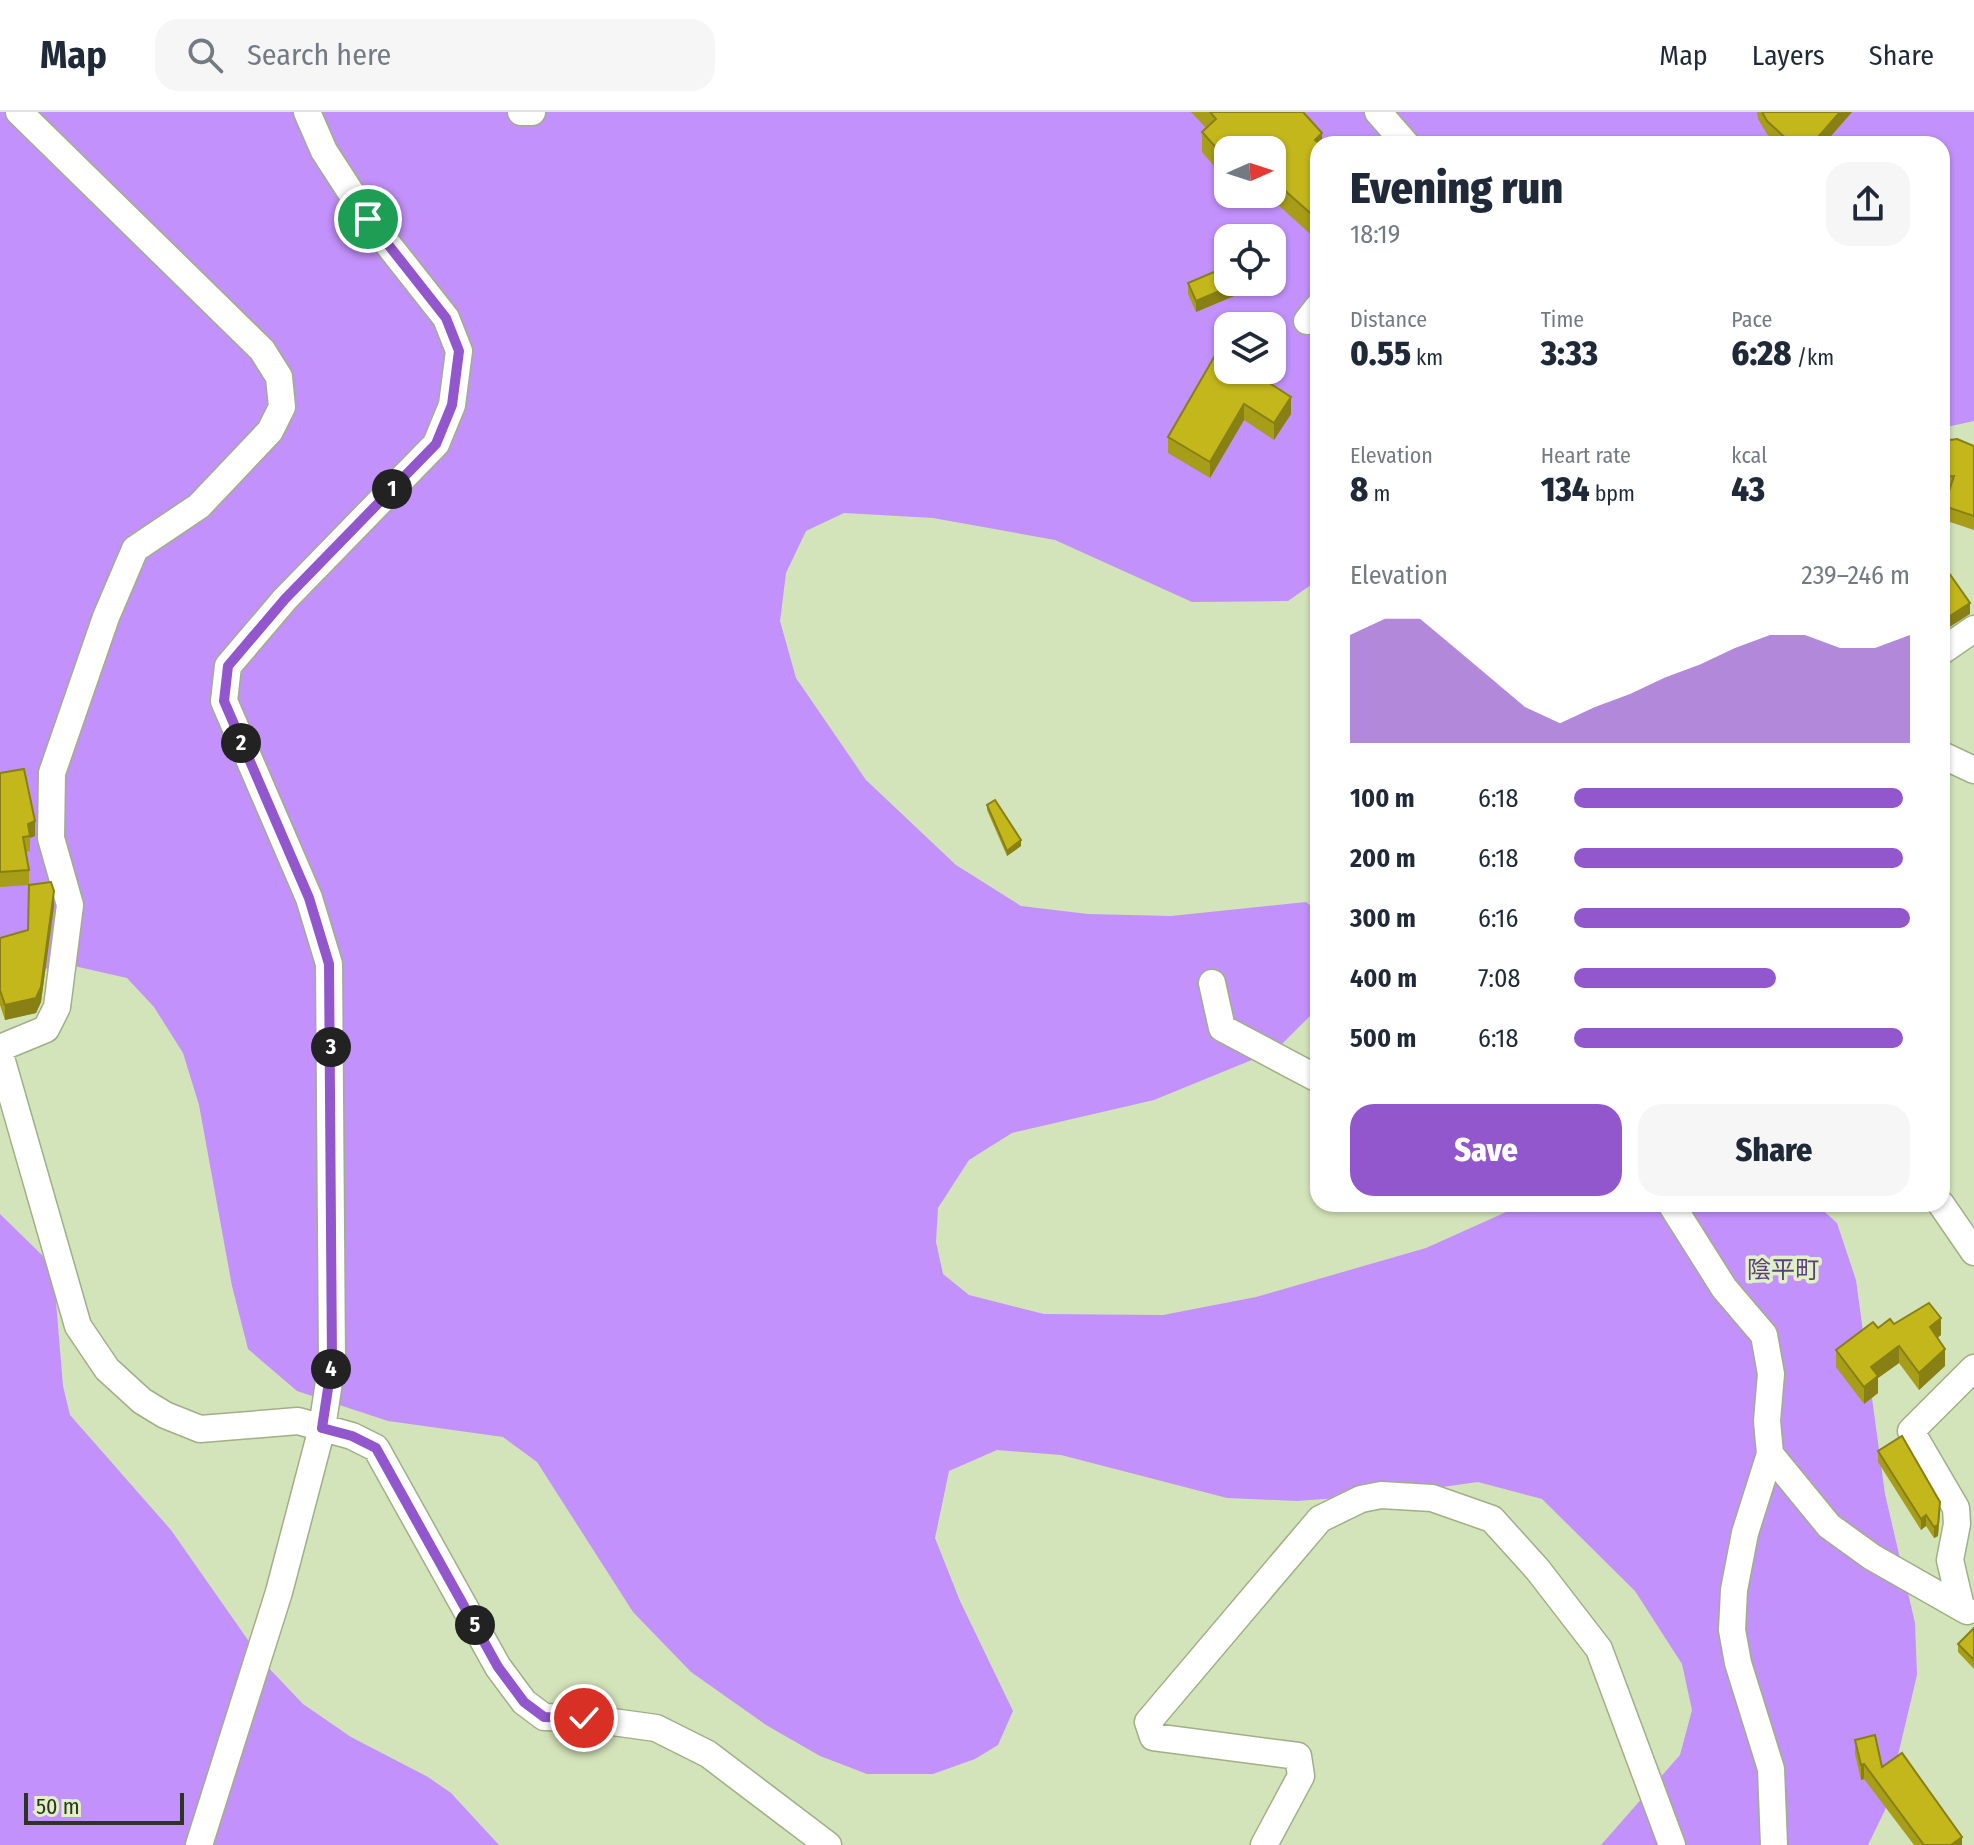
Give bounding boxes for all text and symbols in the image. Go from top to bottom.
search box [155,19,715,91]
text: Map [40,32,107,78]
icon: search [183,33,227,77]
text: Search here [247,37,391,73]
text: Map [1659,39,1708,72]
text: Layers [1752,39,1825,72]
text: Share [1869,39,1934,72]
north arrow [1214,136,1286,208]
map controls [1214,136,1286,384]
text: Evening run [1350,162,1563,215]
button: share [1826,162,1910,246]
pin [334,185,402,253]
icon: arrive [346,197,390,241]
text: 18:19 [1350,219,1400,250]
button: locate [1214,224,1286,296]
text: Distance [1350,306,1427,333]
text: Time [1541,306,1584,333]
text: Pace [1731,306,1772,333]
button: layers [1214,312,1286,384]
text: 0.55 [1350,333,1411,374]
text: 3:33 [1541,333,1598,374]
text: 6:28 [1731,333,1792,374]
text: km [1411,344,1443,371]
text: /km [1792,344,1834,371]
text: Elevation [1350,442,1433,469]
text: Heart rate [1541,442,1631,469]
text: kcal [1731,442,1767,469]
pin: 1 [372,469,412,509]
text: 8 [1350,469,1368,510]
text: 134 [1541,469,1589,510]
text: 43 [1731,469,1765,510]
text: 1 [387,475,397,502]
text: m [1368,480,1390,507]
text: bpm [1589,480,1635,507]
text: Elevation [1350,560,1448,591]
text: 239–246 m [1801,560,1910,591]
pin: 2 [221,723,261,763]
text: 2 [236,729,246,756]
text: 100 m [1350,783,1415,814]
text: 6:18 [1478,783,1518,814]
text: 200 m [1350,843,1416,874]
text: 6:18 [1478,843,1518,874]
text: 300 m [1350,903,1416,934]
text: 6:16 [1478,903,1518,934]
text: 400 m [1350,963,1417,994]
text: 7:08 [1478,963,1521,994]
text: 500 m [1350,1023,1416,1054]
text: 6:18 [1478,1023,1518,1054]
pin: 3 [311,1027,351,1067]
text: 3 [326,1033,336,1060]
button: Save [1350,1104,1622,1196]
button: Share [1638,1104,1910,1196]
district label: 陰平町 [1747,1256,1819,1284]
pin: 4 [311,1349,351,1389]
text: 4 [325,1355,337,1382]
pin: 5 [455,1605,495,1645]
text: 5 [470,1611,480,1638]
pin [550,1684,618,1752]
icon: check [562,1696,606,1740]
scale bar [24,1789,184,1825]
text: 50 m [36,1793,80,1820]

